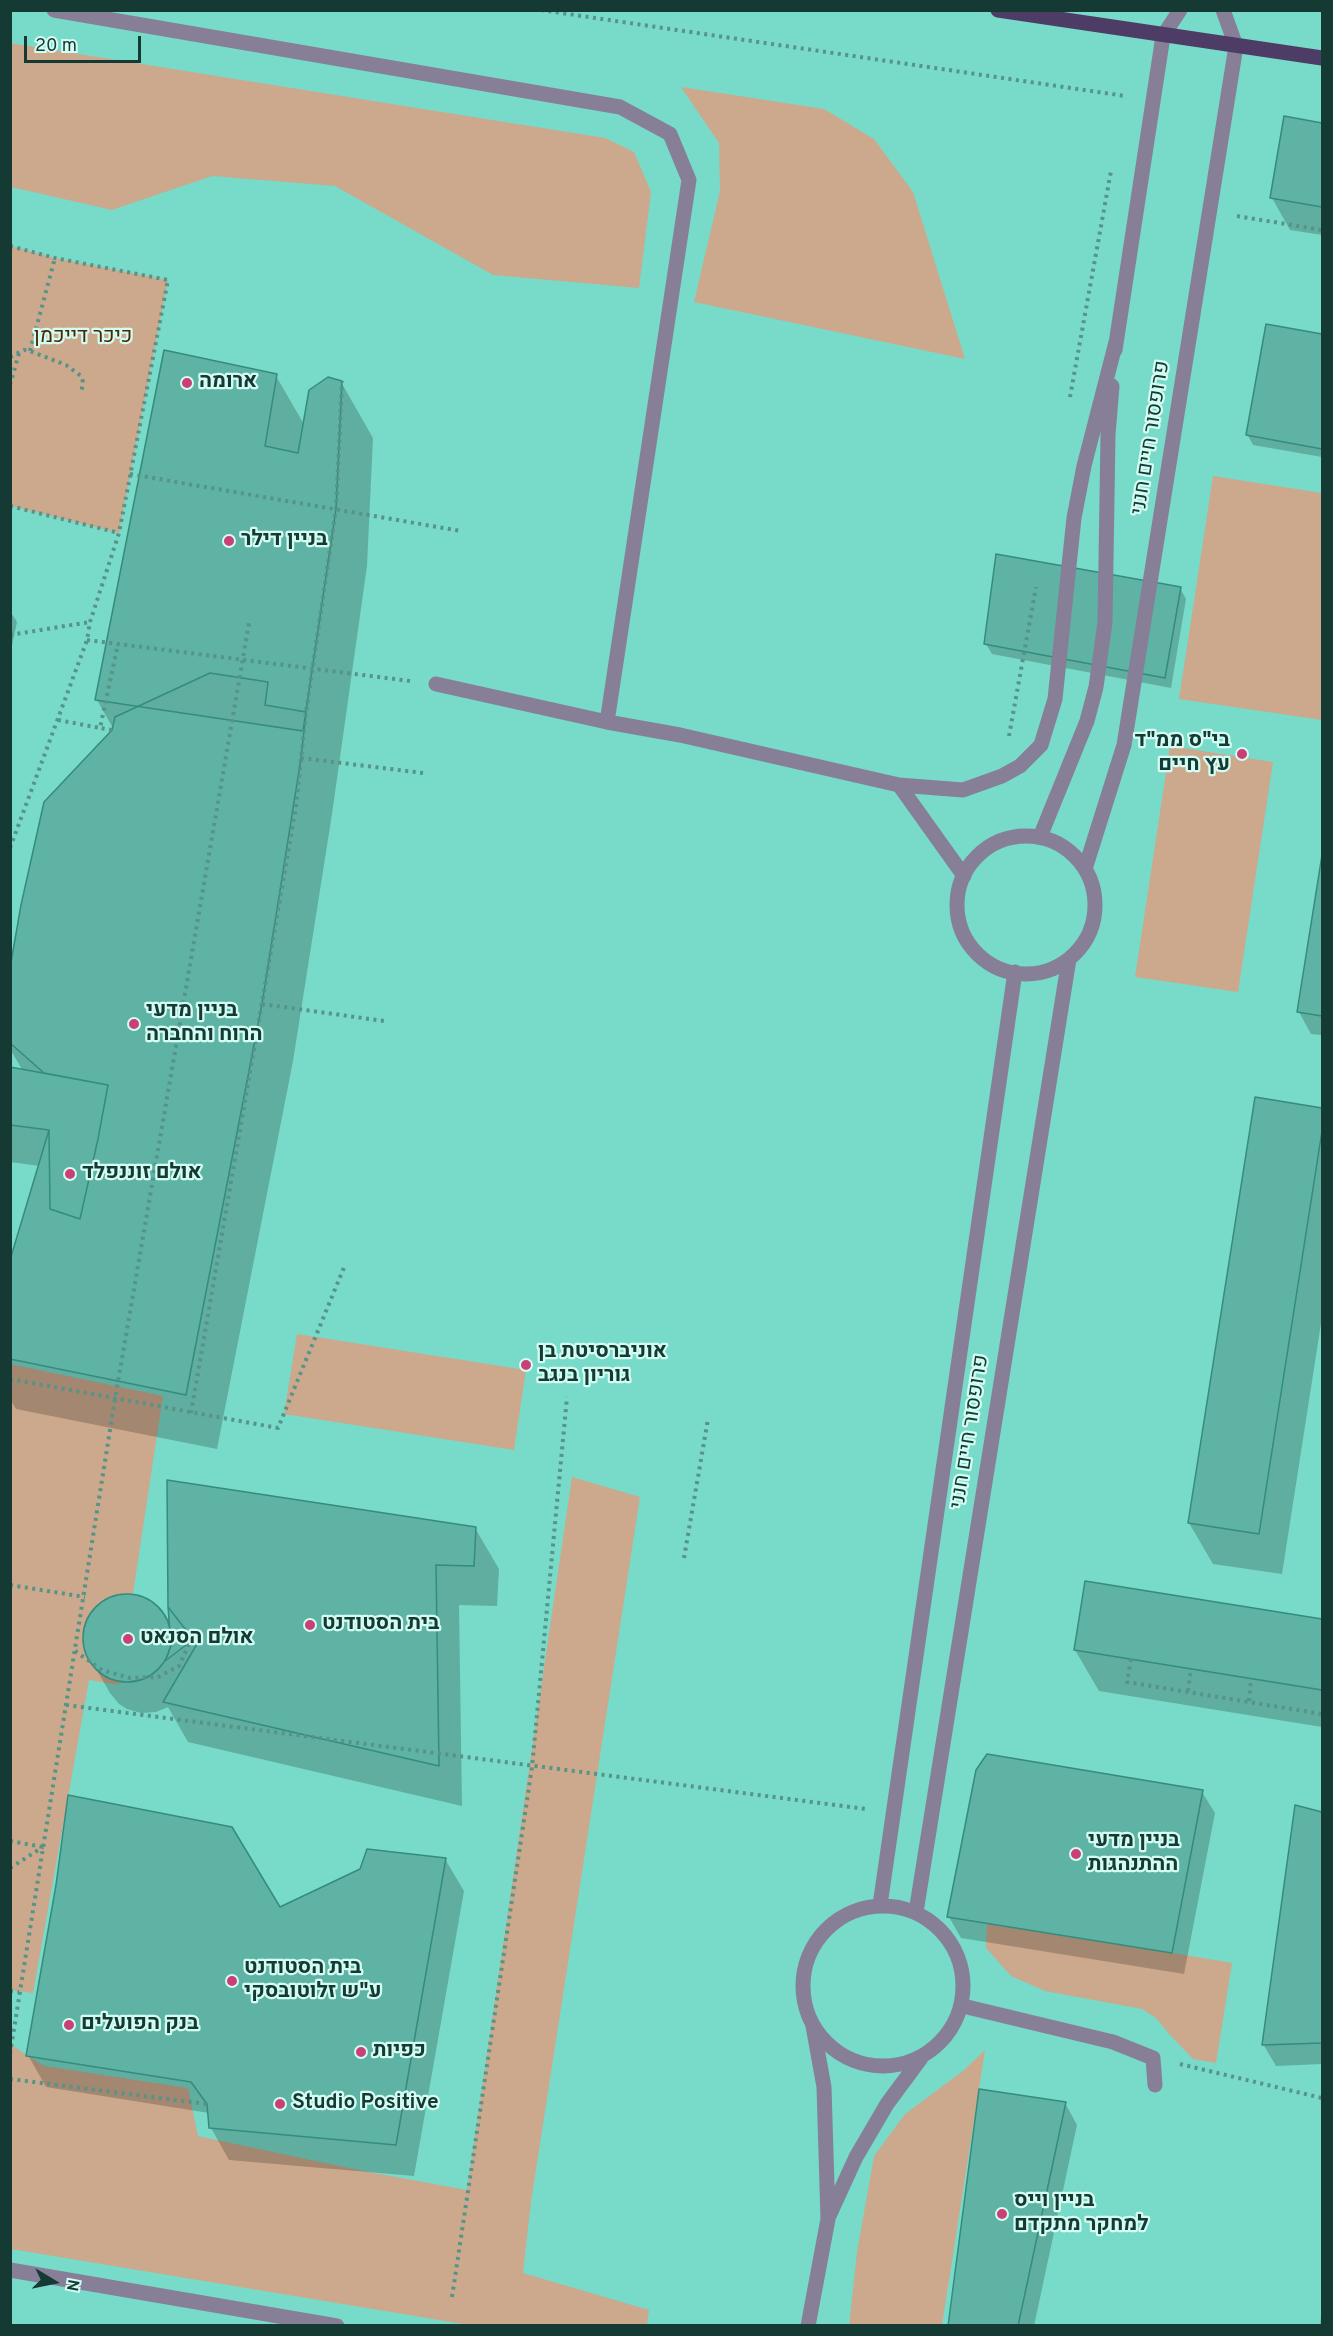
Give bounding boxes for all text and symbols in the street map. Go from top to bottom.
scale bar [27,24,144,62]
text: 20 m [35,35,77,58]
park label: כיכר דייכמן [34,325,132,351]
street label: פרופסור חיים חנני [1127,359,1177,517]
place label: ארומה [199,370,257,396]
marker: ארומה [180,376,194,390]
place label: בניין דילר [241,528,328,554]
marker: בניין דילר [222,534,236,548]
place label: בי"ס ממ"ד עץ חיים [1134,729,1230,779]
marker: בי"ס ממ"ד עץ חיים [1235,747,1249,761]
place label: בניין מדעי הרוח והחברה [146,999,262,1049]
marker: בניין מדעי הרוח והחברה [127,1017,141,1031]
place label: אולם זוננפלד [82,1161,202,1187]
marker: אולם זוננפלד [63,1167,77,1181]
place label: אוניברסיטת בן גוריון בנגב [538,1340,667,1390]
street label: פרופסור חיים חנני [946,1353,996,1511]
marker: אוניברסיטת בן גוריון בנגב [519,1358,533,1372]
place label: בית הסטודנט [322,1612,439,1638]
marker: בית הסטודנט [303,1618,317,1632]
place label: אולם הסנאט [140,1626,254,1652]
marker: אולם הסנאט [121,1632,135,1646]
place label: בניין מדעי ההתנהגות [1088,1829,1180,1879]
marker: בניין מדעי ההתנהגות [1069,1847,1083,1861]
place label: בית הסטודנט ע"ש זלוטובסקי [244,1956,382,2006]
marker: בית הסטודנט ע"ש זלוטובסקי [225,1974,239,1988]
place label: בנק הפועלים [81,2012,199,2038]
marker: בנק הפועלים [62,2018,76,2032]
place label: כפיות [373,2039,426,2065]
marker: כפיות [354,2045,368,2059]
place label: Studio Positive [292,2091,439,2117]
marker: Studio Positive [273,2097,287,2111]
place label: בניין וייס למחקר מתקדם [1014,2189,1149,2239]
marker: בניין וייס למחקר מתקדם [995,2207,1009,2221]
north arrow [24,2252,84,2312]
text: N [61,2278,83,2293]

